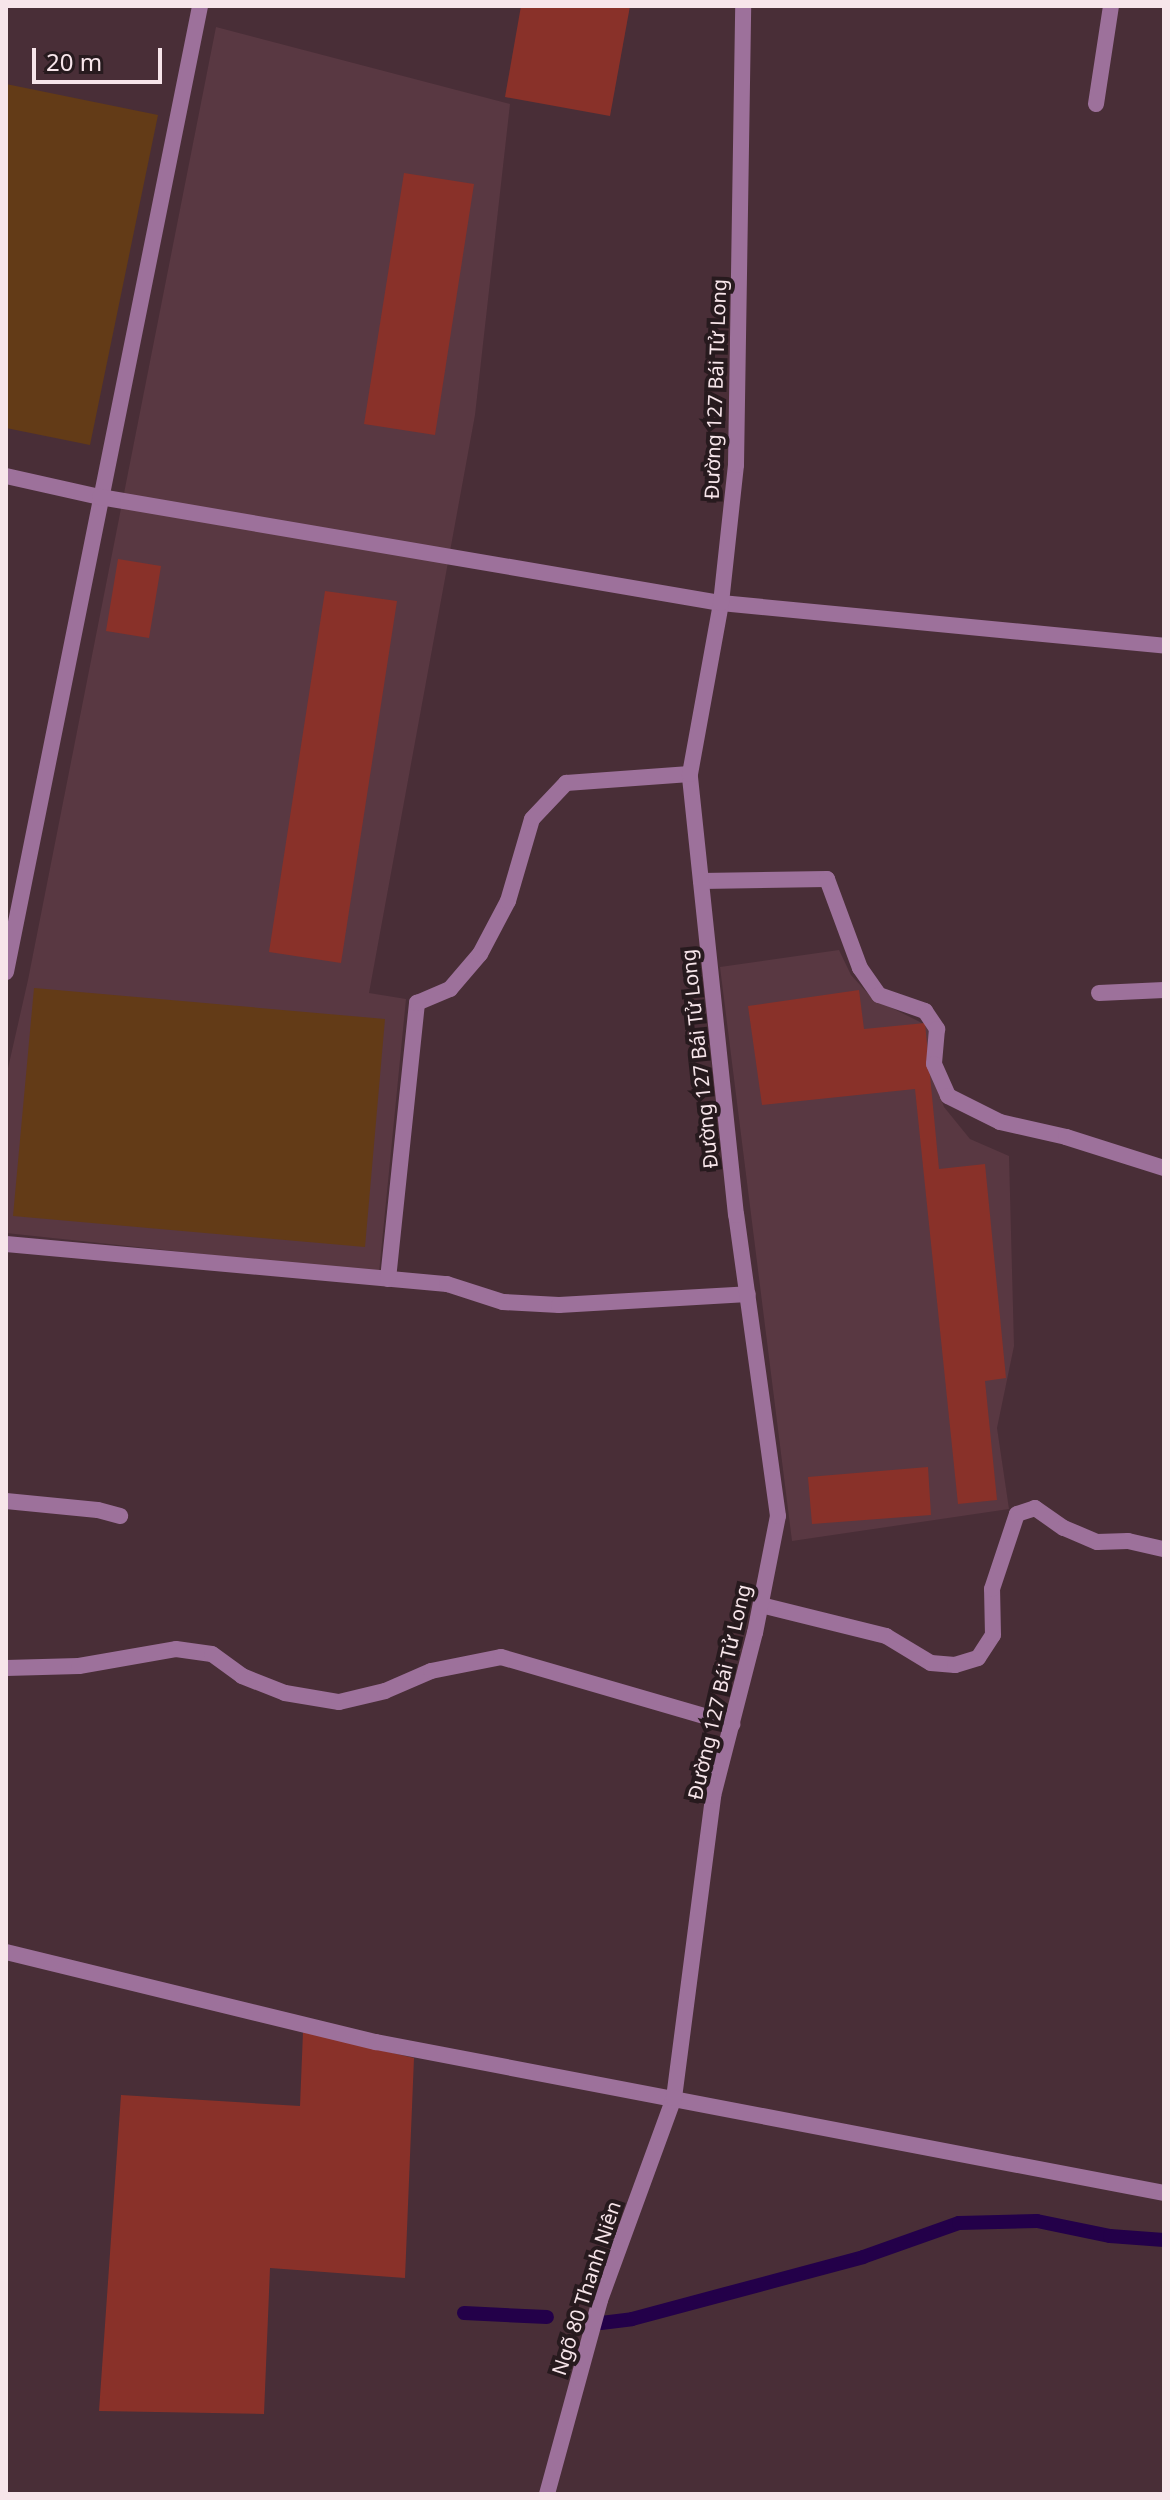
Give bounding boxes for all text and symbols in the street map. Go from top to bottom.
scale bar [36,32,166,82]
text: 20 m [46,45,102,78]
street label: Đường 127 Bái Tử Long [699,278,731,500]
street label: Đường 127 Bái Tử Long [676,948,722,1170]
street label: Đường 127 Bái Tử Long [683,1582,755,1802]
street label: Ngõ 80 Thanh Niên [547,2198,625,2378]

